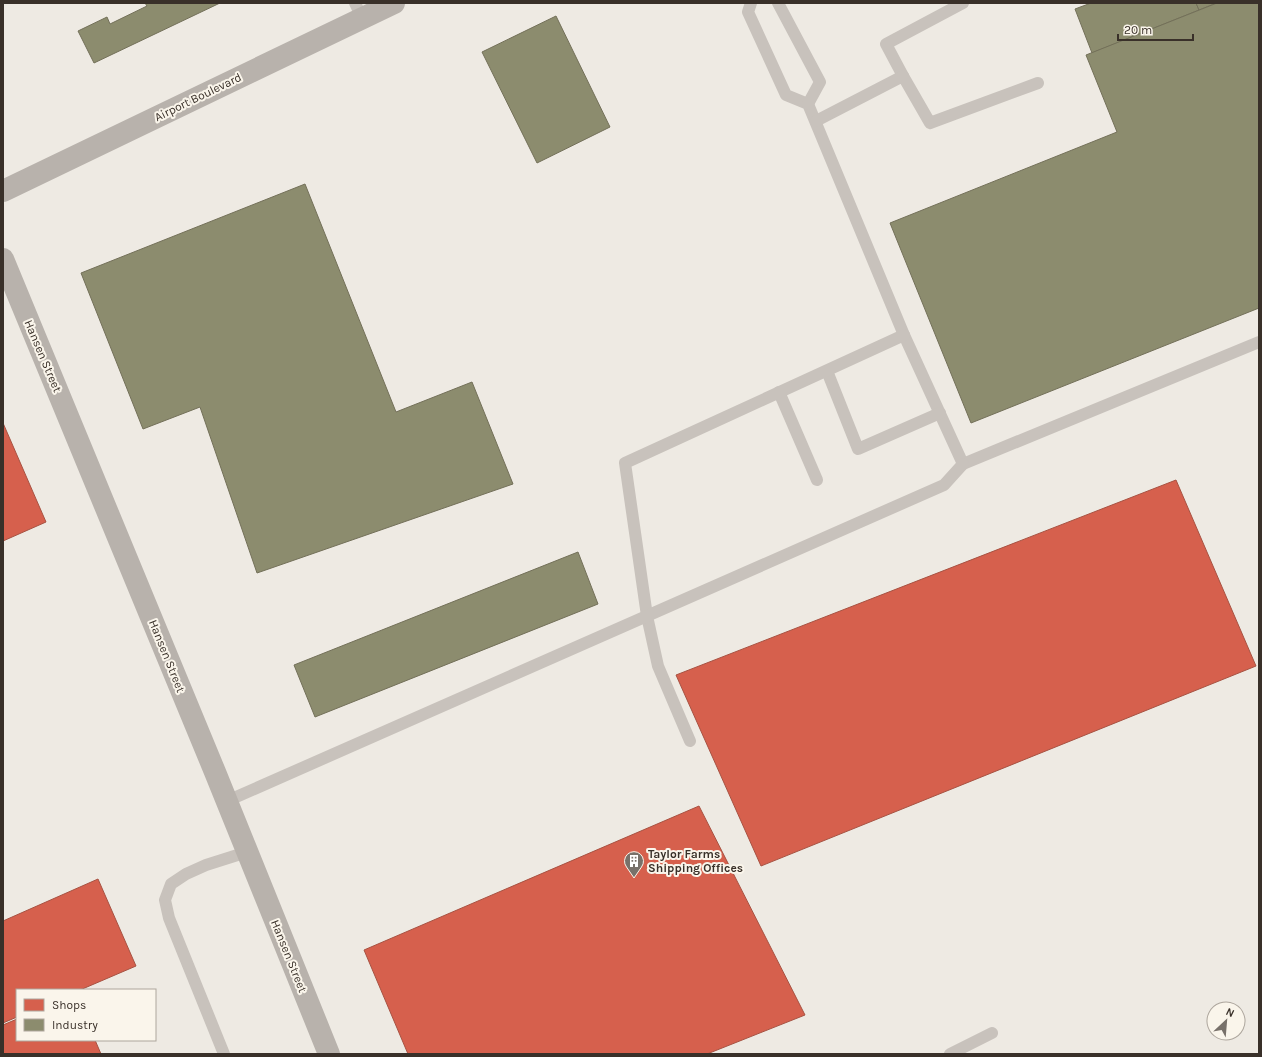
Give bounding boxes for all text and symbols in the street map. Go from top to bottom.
scale bar [1118,16,1193,42]
text: 20 m [1124,23,1152,37]
street label: Airport Boulevard [152,70,244,124]
street label: Hansen Street [21,318,65,395]
street label: Hansen Street [146,618,188,695]
place label: Taylor Farms Shipping Offices [648,847,743,875]
building icon: Taylor Farms Shipping Offices [623,850,645,878]
street label: Hansen Street [268,918,310,995]
legend [16,989,156,1041]
text: Shops [52,998,86,1012]
north arrow [1206,1001,1246,1041]
text: N [1224,1005,1237,1020]
text: Industry [52,1018,98,1032]

